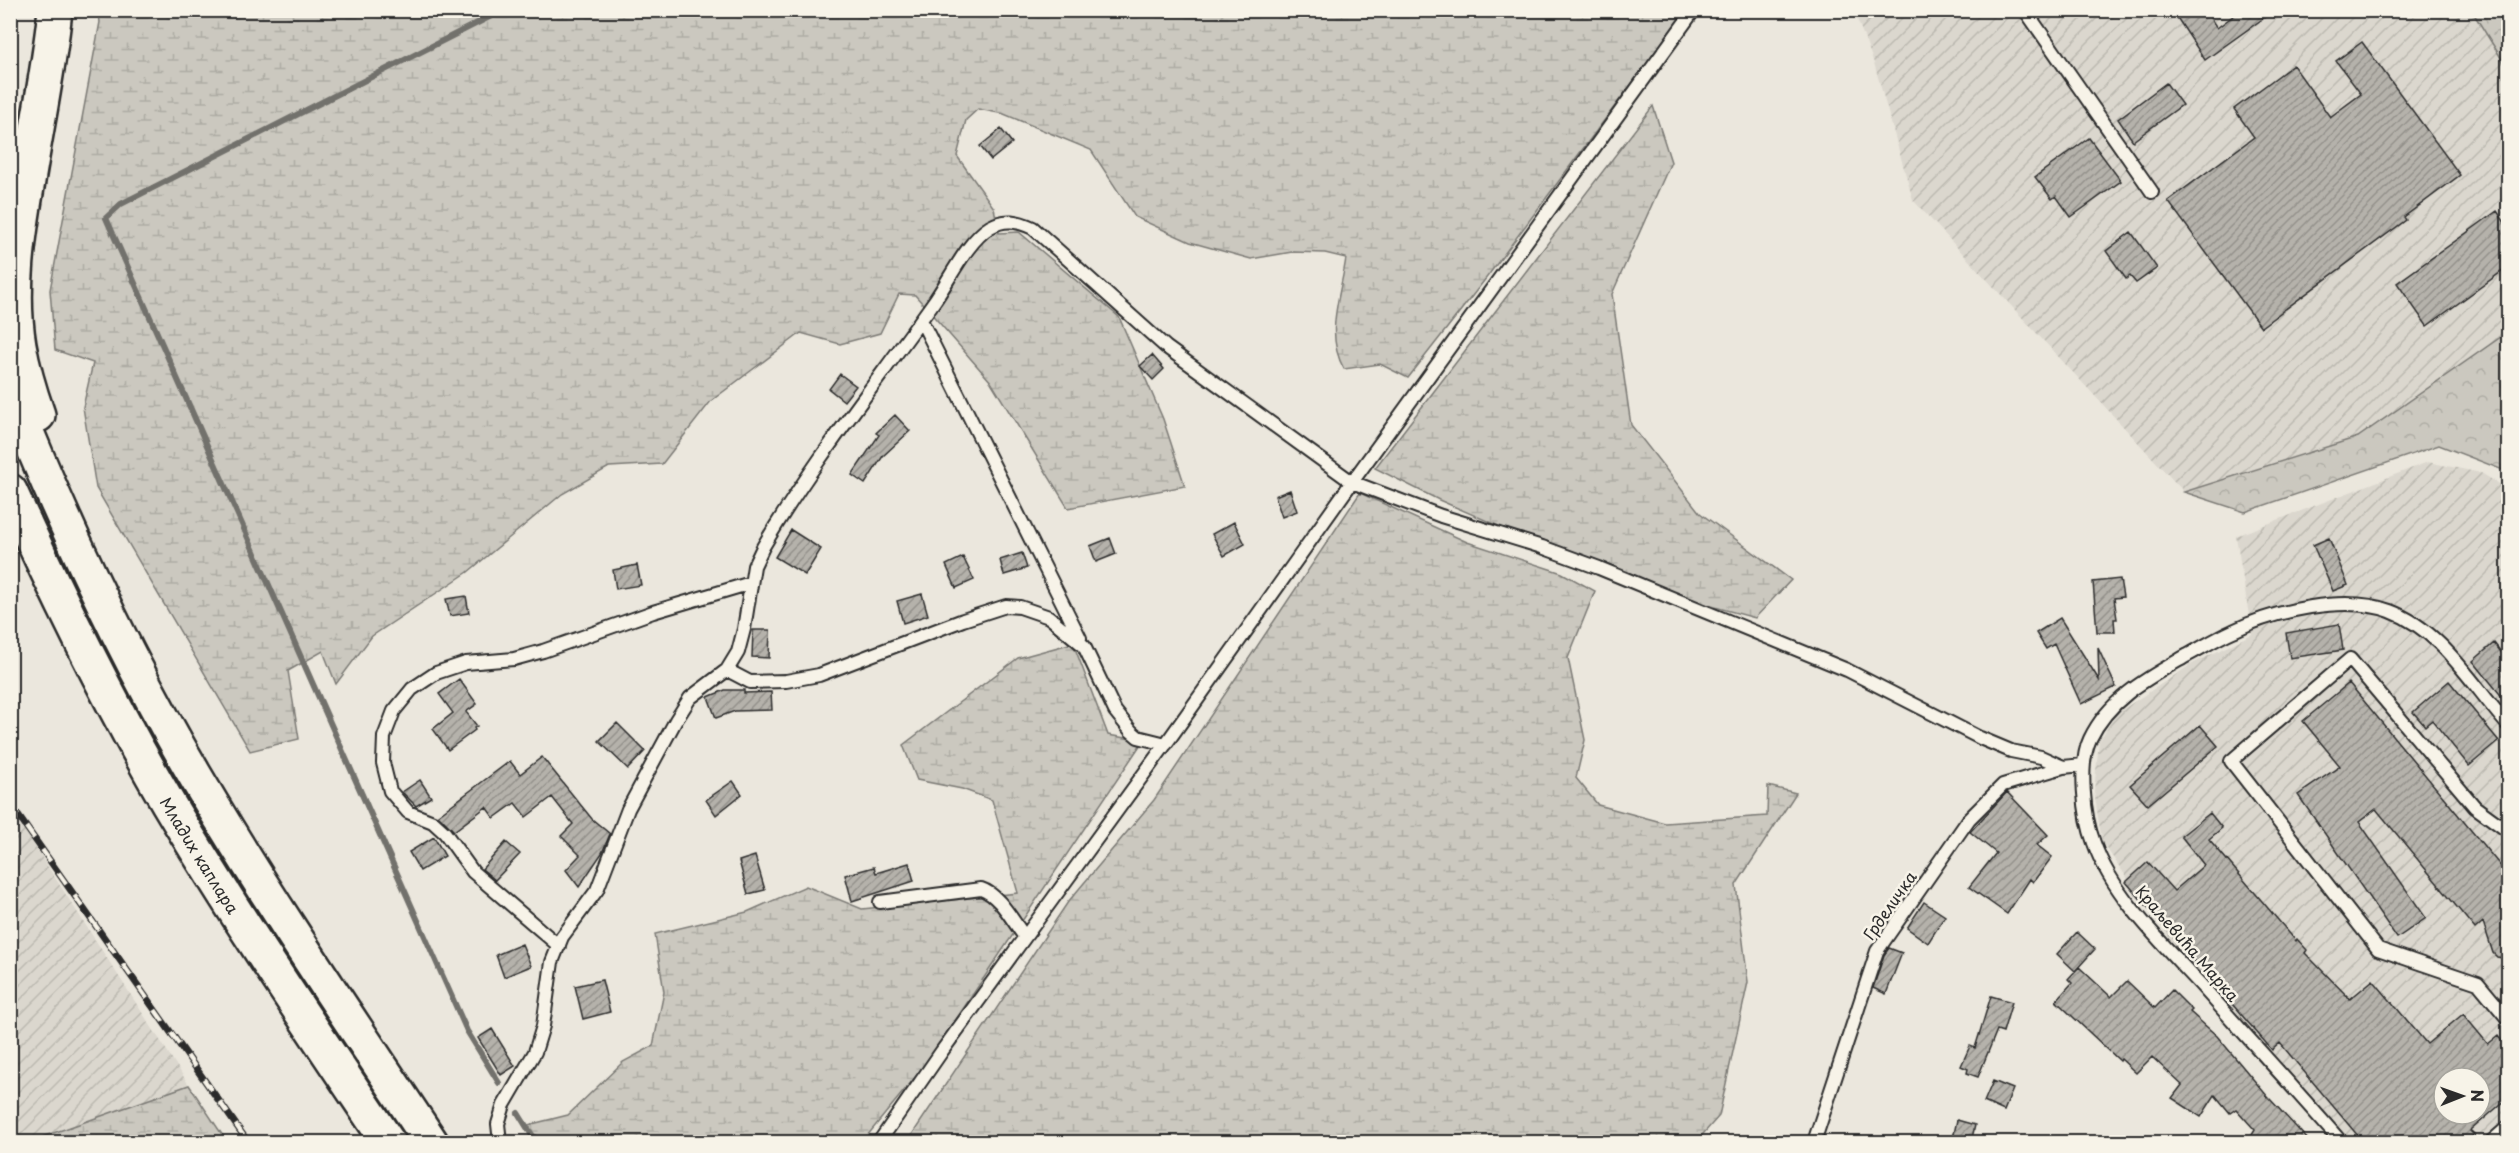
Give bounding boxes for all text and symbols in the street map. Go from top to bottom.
street label: Младих каплара [155,792,245,918]
street label: Грделичка [1856,866,1922,944]
street label: Краљевића Марка [2131,880,2245,1006]
north arrow [2432,1066,2492,1126]
text: N [2466,1089,2490,1102]

